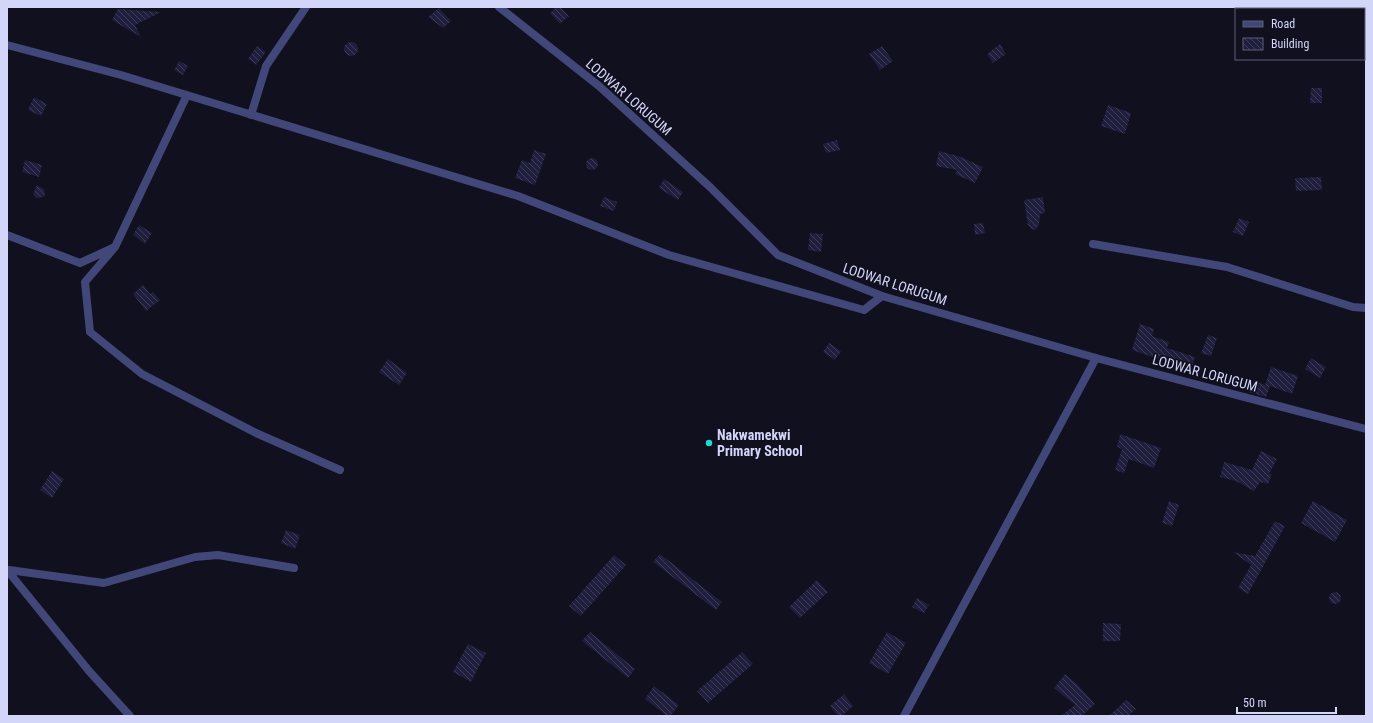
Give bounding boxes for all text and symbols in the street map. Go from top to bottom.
legend [1235,8,1365,60]
text: Road [1271,17,1295,31]
text: Building [1271,37,1309,51]
street label: LODWAR LORUGUM [583,55,675,139]
street label: LODWAR LORUGUM [841,260,949,308]
street label: LODWAR LORUGUM [1151,351,1259,395]
place label: Nakwamekwi Primary School [717,427,803,459]
marker: Nakwamekwi Primary School [704,438,714,448]
scale bar [1237,689,1336,715]
text: 50 m [1243,696,1267,710]

